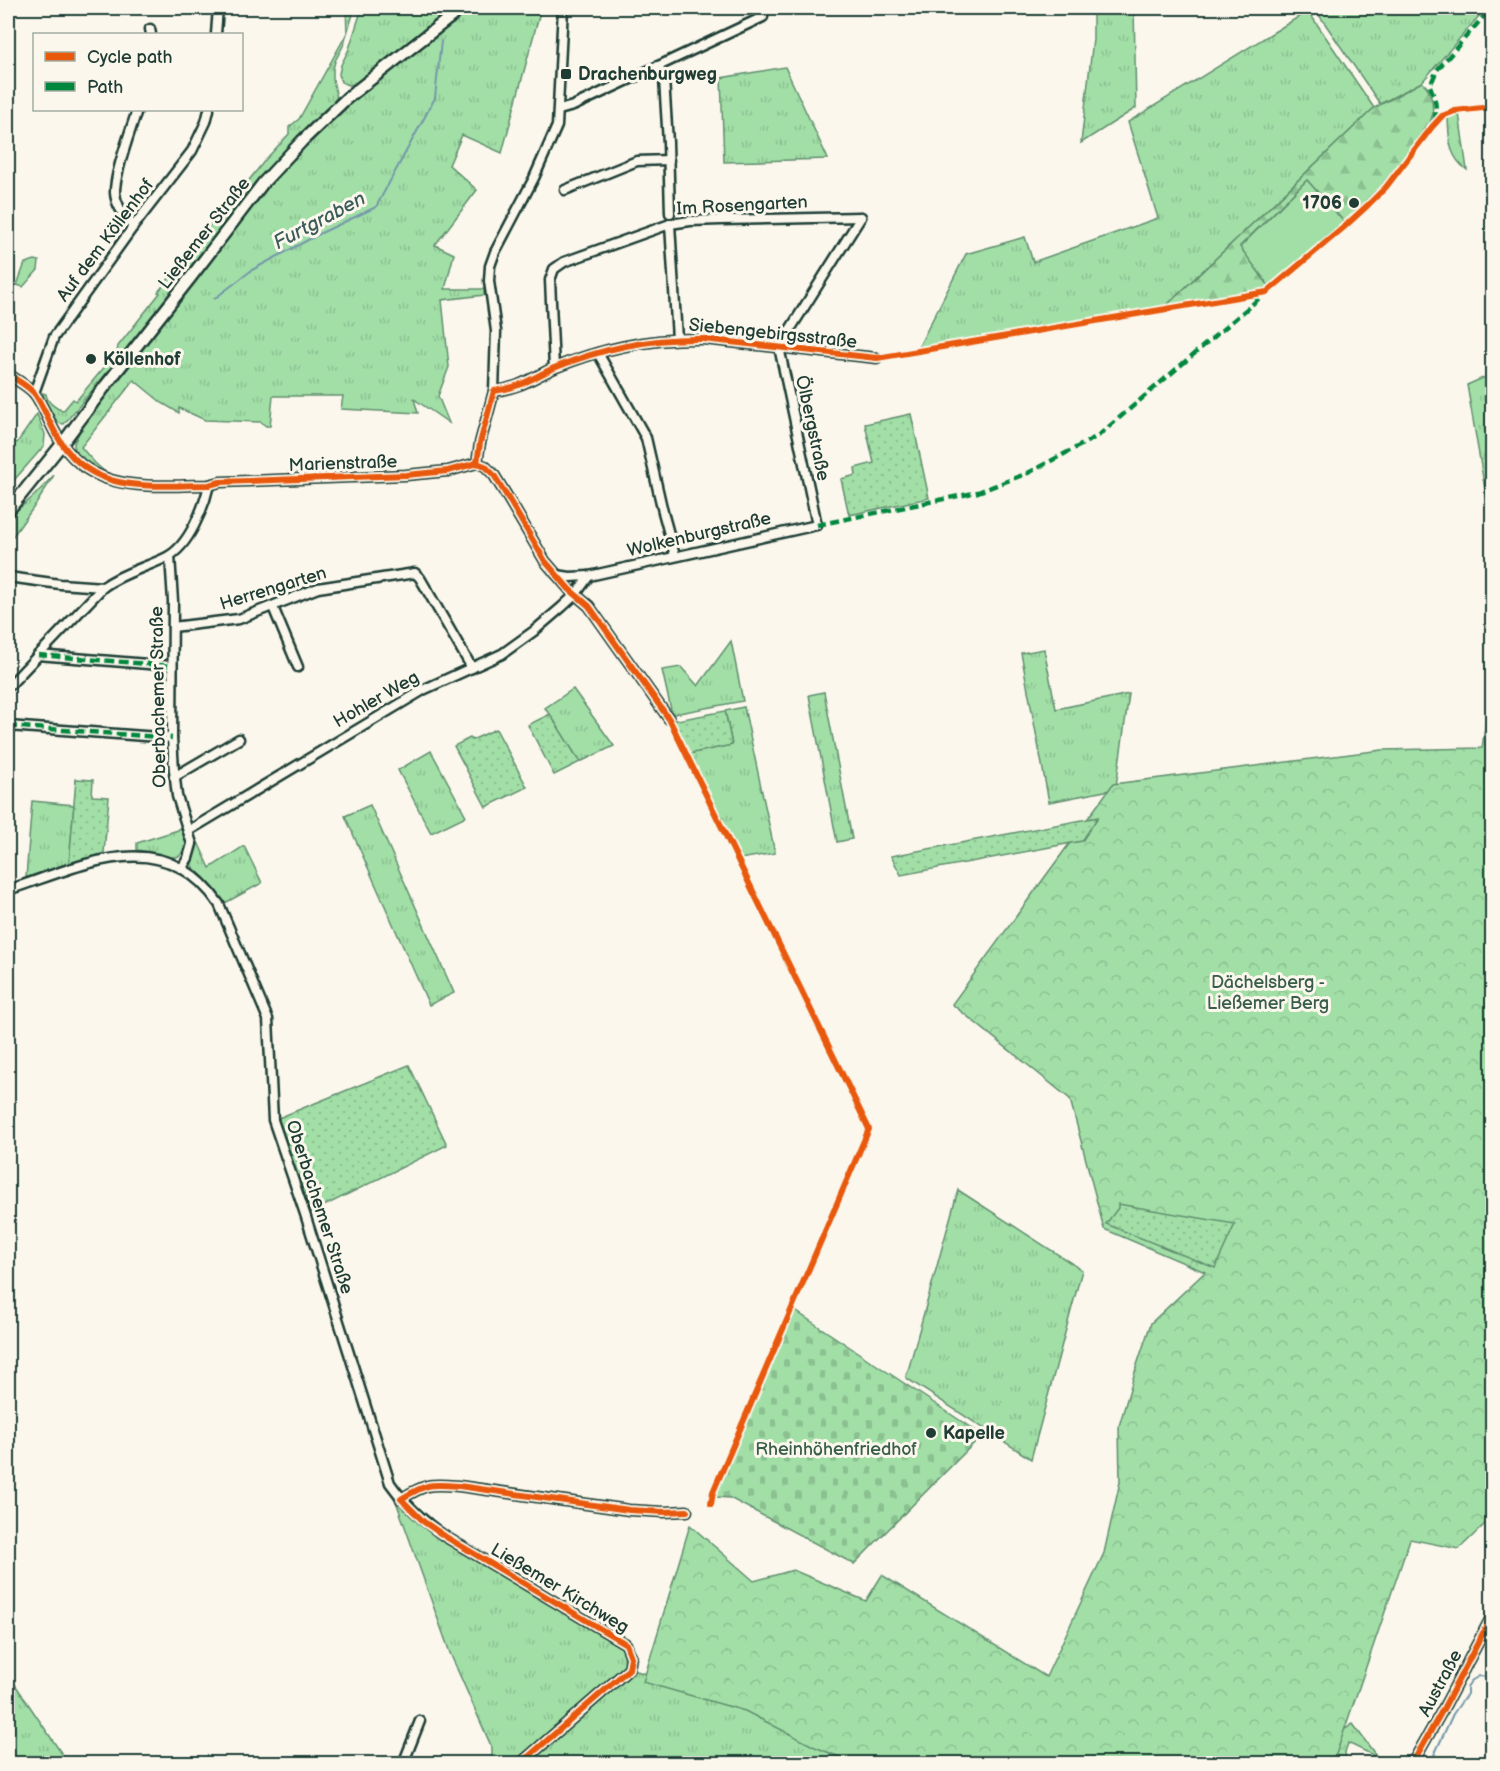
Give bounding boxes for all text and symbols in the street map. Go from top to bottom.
legend [33,33,243,111]
text: Cycle path [87,47,173,68]
place label: Drachenburgweg [578,64,717,85]
marker: Drachenburgweg [559,67,573,81]
text: Path [87,77,123,98]
street label: Ließemer Straße [154,173,255,293]
street label: Auf dem Köllenhof [52,175,159,306]
water label: Furtgraben [269,187,370,255]
street label: Im Rosengarten [676,192,808,219]
place label: 1706 [1302,193,1342,214]
marker: 1706 [1347,196,1361,210]
street label: Siebengebirgsstraße [688,314,858,353]
place label: Köllenhof [103,349,181,370]
marker: Köllenhof [84,352,98,366]
street label: Ölbergstraße [791,373,835,483]
street label: Marienstraße [288,451,398,476]
street label: Wolkenburgstraße [625,508,773,561]
street label: Herrengarten [217,562,329,615]
street label: Oberbachemer Straße [146,606,171,788]
street label: Hohler Weg [330,667,423,732]
park label: Dächelsberg - Ließemer Berg [1207,972,1329,1014]
street label: Oberbachemer Straße [281,1118,358,1297]
place label: Kapelle [943,1423,1005,1444]
marker: Kapelle [924,1426,938,1440]
park label: Rheinhöhenfriedhof [755,1439,917,1460]
street label: Ließemer Kirchweg [487,1539,633,1638]
street label: Austraße [1414,1646,1467,1720]

